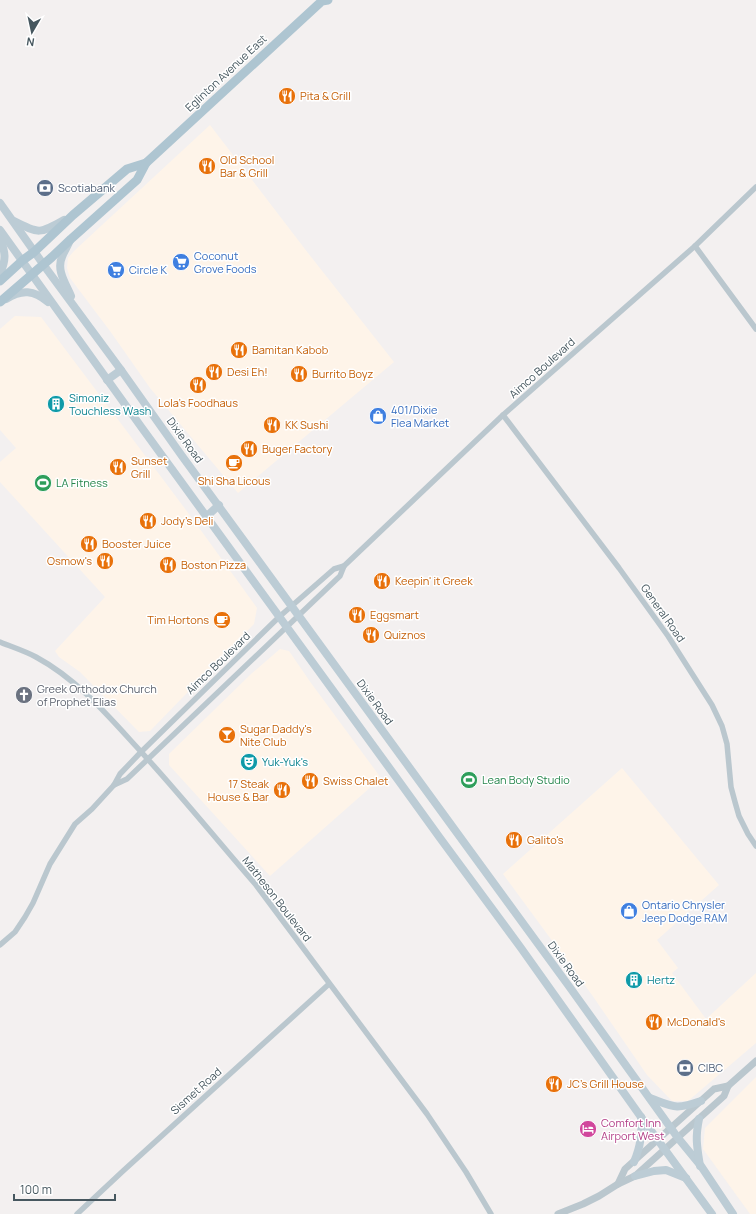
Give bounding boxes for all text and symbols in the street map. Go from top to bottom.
north arrow [12,12,52,52]
street label: Eglinton Avenue East [182,31,270,114]
text: N [25,34,35,50]
restaurant icon: Pita & Grill [277,86,297,106]
place label: Pita & Grill [300,88,351,103]
place label: Old School Bar & Grill [220,152,274,180]
restaurant icon: Old School Bar & Grill [197,156,217,176]
bank icon: Scotiabank [35,178,55,198]
place label: Scotiabank [58,180,115,195]
place label: Coconut Grove Foods [194,248,257,276]
supermarket icon: Coconut Grove Foods [171,252,191,272]
supermarket icon: Circle K [106,260,126,280]
place label: Circle K [129,262,167,277]
street label: Aimco Boulevard [506,334,578,401]
restaurant icon: Bamitan Kabob [229,340,249,360]
place label: Bamitan Kabob [252,342,329,357]
restaurant icon: Desi Eh! [204,362,224,382]
place label: Desi Eh! [227,364,268,379]
restaurant icon: Burrito Boyz [289,364,309,384]
place label: Burrito Boyz [312,366,374,381]
restaurant icon: Lola's Foodhaus [188,375,208,395]
place label: Simoniz Touchless Wash [69,390,151,418]
building icon: Simoniz Touchless Wash [46,394,66,414]
place label: Lola's Foodhaus [158,395,238,410]
place label: 401/Dixie Flea Market [391,402,449,430]
shop icon: 401/Dixie Flea Market [368,406,388,426]
street label: Dixie Road [164,414,207,466]
restaurant icon: KK Sushi [262,415,282,435]
place label: KK Sushi [285,417,328,432]
restaurant icon: Buger Factory [239,439,259,459]
place label: Buger Factory [262,441,332,456]
place label: Sunset Grill [131,453,167,481]
cafe icon: Shi Sha Licous [224,453,244,473]
restaurant icon: Sunset Grill [108,457,128,477]
sports icon: LA Fitness [33,473,53,493]
place label: Shi Sha Licous [198,473,271,488]
place label: LA Fitness [56,475,108,490]
restaurant icon: Jody's Deli [138,511,158,531]
place label: Jody's Deli [161,513,213,528]
restaurant icon: Booster Juice [79,534,99,554]
place label: Booster Juice [102,536,171,551]
restaurant icon: Osmow's [95,551,115,571]
place label: Osmow's [47,553,92,568]
restaurant icon: Boston Pizza [158,555,178,575]
place label: Boston Pizza [181,557,246,572]
restaurant icon: Keepin' it Greek [372,571,392,591]
place label: Keepin' it Greek [395,573,473,588]
street label: General Road [638,581,689,645]
restaurant icon: Eggsmart [347,605,367,625]
place label: Eggsmart [370,607,419,622]
cafe icon: Tim Hortons [212,610,232,630]
place label: Tim Hortons [147,612,209,627]
restaurant icon: Quiznos [361,625,381,645]
place label: Quiznos [384,627,426,642]
street label: Aimco Boulevard [182,628,253,697]
street label: Dixie Road [354,676,397,728]
place label: Greek Orthodox Church of Prophet Elias [37,681,157,709]
church icon: Greek Orthodox Church of Prophet Elias [14,685,34,705]
place label: Sugar Daddy's Nite Club [240,721,312,749]
bar icon: Sugar Daddy's Nite Club [217,725,237,745]
theatre icon: Yuk-Yuk's [239,752,259,772]
place label: Yuk-Yuk's [262,754,308,769]
sports icon: Lean Body Studio [459,770,479,790]
restaurant icon: Swiss Chalet [300,771,320,791]
place label: Lean Body Studio [482,772,570,787]
place label: Swiss Chalet [323,773,388,788]
place label: 17 Steak House & Bar [208,776,270,804]
restaurant icon: 17 Steak House & Bar [272,780,292,800]
restaurant icon: Galito's [504,830,524,850]
place label: Galito's [527,832,564,847]
street label: Matheson Boulevard [239,853,315,944]
place label: Ontario Chrysler Jeep Dodge RAM [642,897,727,925]
shop icon: Ontario Chrysler Jeep Dodge RAM [619,901,639,921]
street label: Dixie Road [545,938,588,990]
building icon: Hertz [624,970,644,990]
place label: Hertz [647,972,675,987]
restaurant icon: McDonald's [644,1012,664,1032]
place label: McDonald's [667,1014,725,1029]
bank icon: CIBC [675,1058,695,1078]
place label: CIBC [698,1060,723,1075]
street label: Sismet Road [167,1064,224,1117]
restaurant icon: JC's Grill House [544,1074,564,1094]
place label: JC's Grill House [567,1076,644,1091]
place label: Comfort Inn Airport West [601,1115,664,1143]
hotel icon: Comfort Inn Airport West [578,1119,598,1139]
scale bar [14,1176,115,1202]
text: 100 m [20,1181,52,1198]

